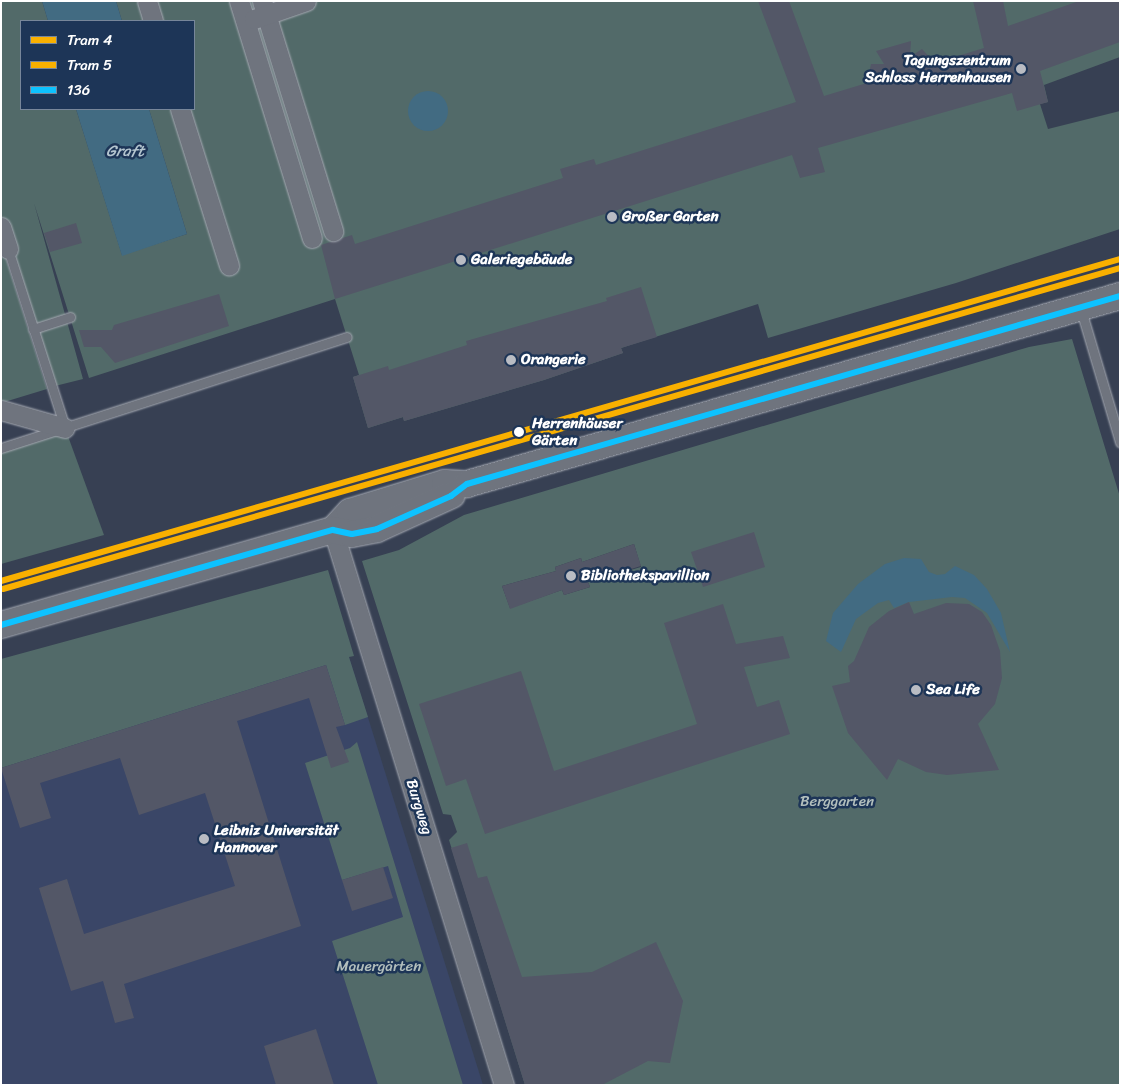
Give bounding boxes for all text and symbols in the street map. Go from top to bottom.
legend [20,20,195,110]
text: Tram 4 [67,27,112,53]
place label: Tagungszentrum Schloss Herrenhausen [864,51,1011,86]
text: Tram 5 [67,52,112,78]
marker: Tagungszentrum Schloss Herrenhausen [1015,63,1027,75]
text: 136 [67,77,90,103]
water label: Graft [106,141,144,161]
place label: Großer Garten [622,208,719,226]
marker: Großer Garten [606,211,618,223]
place label: Galeriegebäude [471,251,573,269]
marker: Galeriegebäude [455,254,467,266]
place label: Orangerie [521,351,586,369]
marker: Orangerie [505,354,517,366]
place label: Herrenhäuser Gärten [532,414,623,449]
marker: Herrenhäuser Gärten [510,423,528,441]
place label: Bibliothekspavillion [581,567,709,585]
marker: Bibliothekspavillion [565,570,577,582]
place label: Sea Life [926,681,980,699]
marker: Sea Life [910,684,922,696]
street label: Burgweg [402,777,436,837]
park label: Berggarten [800,793,874,811]
place label: Leibniz Universität Hannover [214,821,338,856]
marker: Leibniz Universität Hannover [198,833,210,845]
park label: Mauergärten [337,958,421,976]

